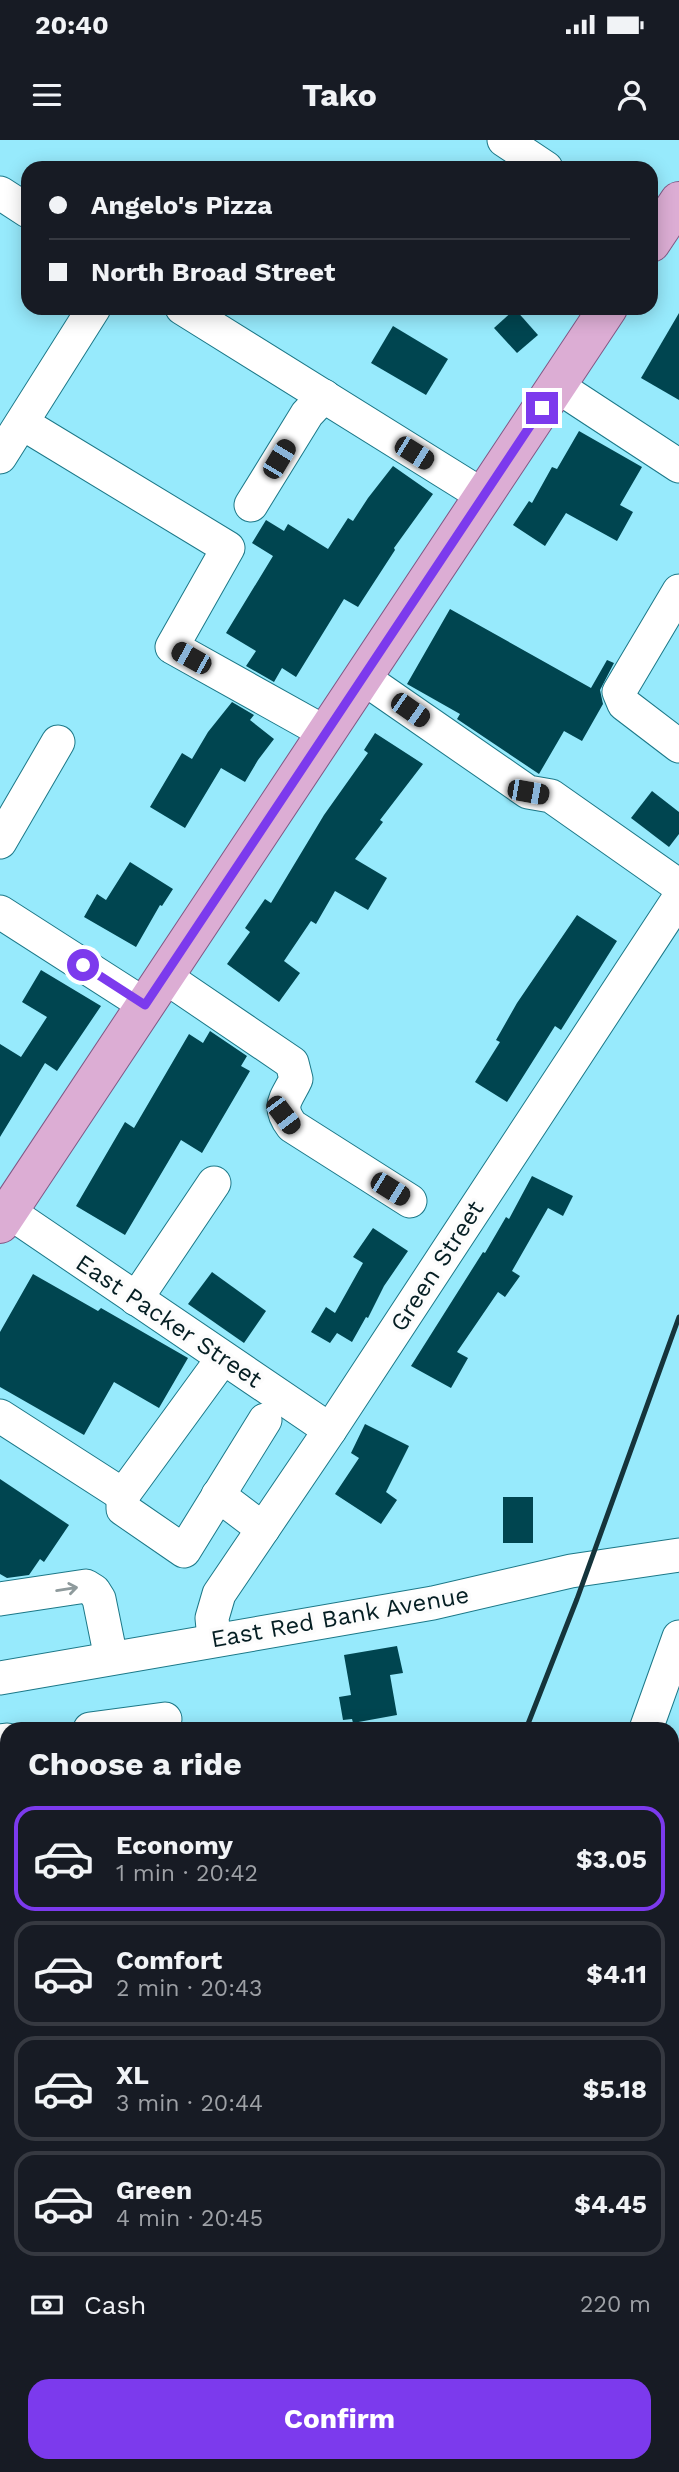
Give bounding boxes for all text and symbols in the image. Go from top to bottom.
text: 20:40 [35,10,109,40]
icon: menu [28,76,66,114]
text: Tako [302,76,377,114]
icon: person [613,76,651,114]
text: Angelo's Pizza [91,190,272,220]
text: North Broad Street [91,257,335,287]
route end [526,392,558,424]
car [391,433,438,473]
car [260,436,299,482]
car [168,639,215,677]
car [387,689,434,731]
car [506,778,551,806]
route start [67,949,99,981]
car [262,1092,305,1138]
car [367,1169,414,1209]
street label: Green Street [384,1196,490,1336]
street label: East Packer Street [71,1248,267,1394]
street label: East Red Bank Avenue [209,1580,471,1654]
one-way arrow [56,1582,78,1595]
text: Choose a ride [28,1745,242,1783]
icon: car [32,1827,95,1890]
text: Economy [116,1830,233,1860]
text: $3.05 [576,1844,647,1874]
text: 1 min · 20:42 [116,1860,258,1887]
icon: car [32,1942,95,2005]
text: Comfort [116,1945,222,1975]
text: $4.11 [586,1959,647,1989]
text: 2 min · 20:43 [116,1975,262,2002]
icon: car [32,2057,95,2120]
text: XL [116,2060,149,2090]
text: $5.18 [583,2074,647,2104]
text: 3 min · 20:44 [116,2090,263,2117]
icon: car [32,2172,95,2235]
text: Green [116,2175,192,2205]
text: $4.45 [574,2189,647,2219]
text: 4 min · 20:45 [116,2205,263,2232]
icon: cash [28,2286,66,2324]
text: Cash [84,2290,146,2320]
text: 220 m [580,2291,651,2318]
button: Confirm [28,2379,651,2459]

